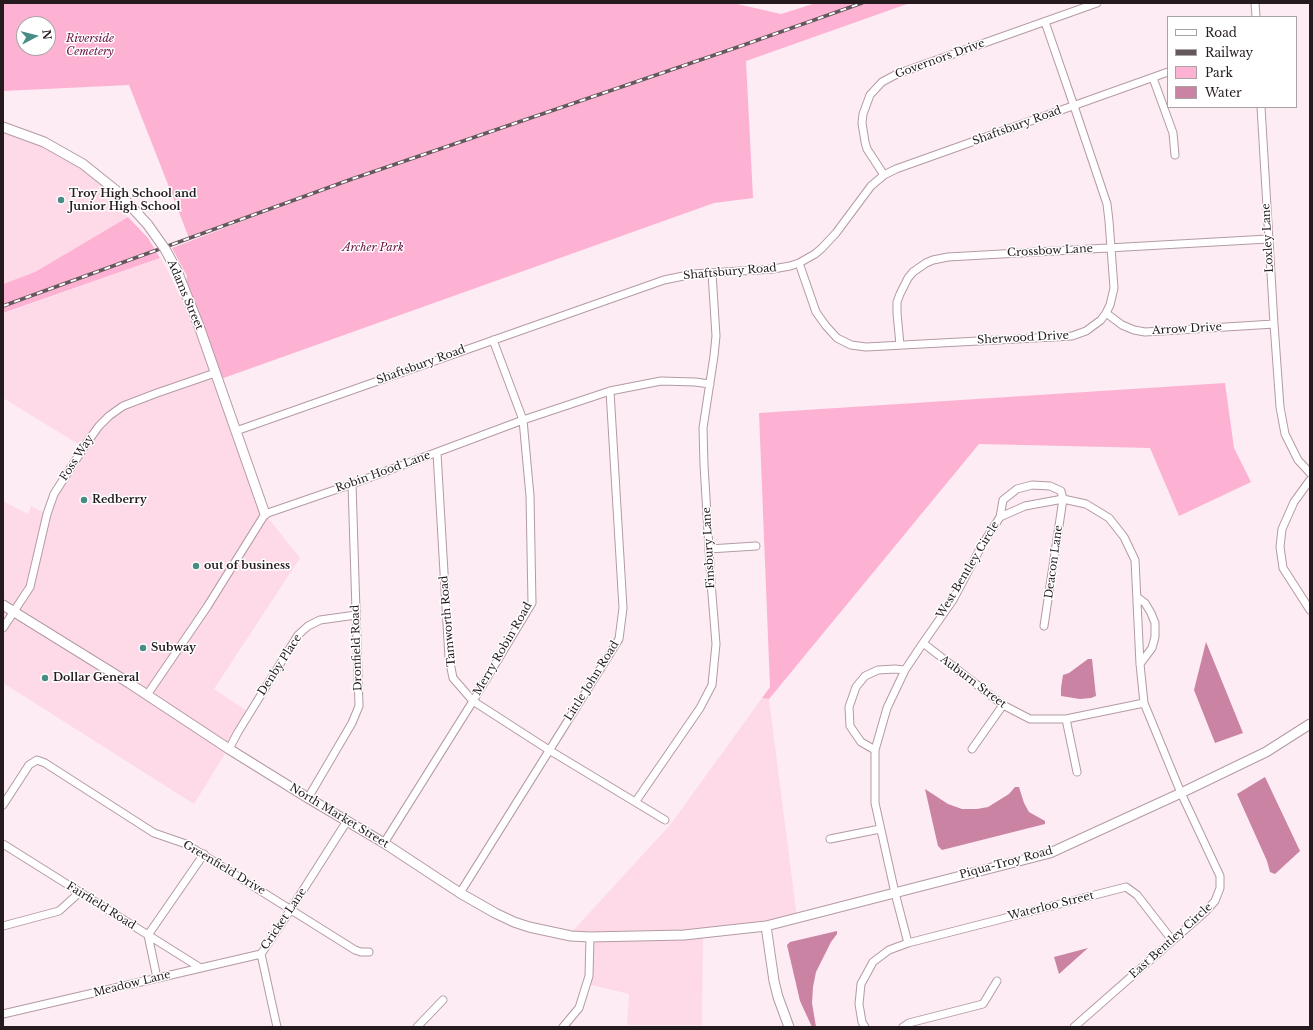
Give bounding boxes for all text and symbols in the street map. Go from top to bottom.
north arrow [16,16,56,56]
legend [1167,16,1297,108]
text: Road [1205,25,1237,40]
text: N [39,29,54,41]
park label: Riverside Cemetery [66,32,114,58]
street label: Governors Drive [893,37,987,81]
text: Railway [1205,45,1253,60]
text: Park [1205,65,1233,80]
text: Water [1205,85,1242,100]
street label: Shaftsbury Road [971,104,1063,148]
place label: Troy High School and Junior High School [69,187,197,213]
marker: Troy High School and Junior High School [56,195,66,205]
street label: Loxley Lane [1260,203,1276,273]
park label: Archer Park [342,241,404,255]
street label: Crossbow Lane [1007,242,1093,260]
street label: Adams Street [164,258,206,332]
street label: Shaftsbury Road [683,261,777,283]
street label: Arrow Drive [1152,321,1222,337]
street label: Sherwood Drive [977,329,1069,347]
street label: Shaftsbury Road [375,343,467,387]
street label: Foss Way [57,433,97,483]
street label: Robin Hood Lane [334,449,432,495]
place label: Redberry [92,493,147,507]
marker: Redberry [79,495,89,505]
street label: Finsbury Lane [700,507,718,589]
street label: West Bentley Circle [934,519,1002,621]
street label: Deacon Lane [1042,524,1066,600]
place label: out of business [204,559,290,573]
marker: out of business [191,561,201,571]
street label: Tamworth Road [437,575,459,667]
street label: Merry Robin Road [471,600,535,698]
street label: Dronfield Road [349,605,365,691]
street label: Denby Place [255,632,305,698]
street label: Little John Road [562,639,622,723]
place label: Subway [151,641,196,655]
marker: Subway [138,643,148,653]
street label: Auburn Street [937,653,1009,711]
place label: Dollar General [53,671,139,685]
marker: Dollar General [40,673,50,683]
street label: North Market Street [287,781,391,851]
street label: Greenfield Drive [180,838,268,898]
street label: Piqua-Troy Road [958,844,1054,882]
street label: Fairfield Road [64,879,138,933]
street label: Cricket Lane [258,886,310,952]
street label: Waterloo Street [1007,889,1095,923]
street label: East Bentley Circle [1127,901,1215,981]
street label: Meadow Lane [92,968,172,1000]

